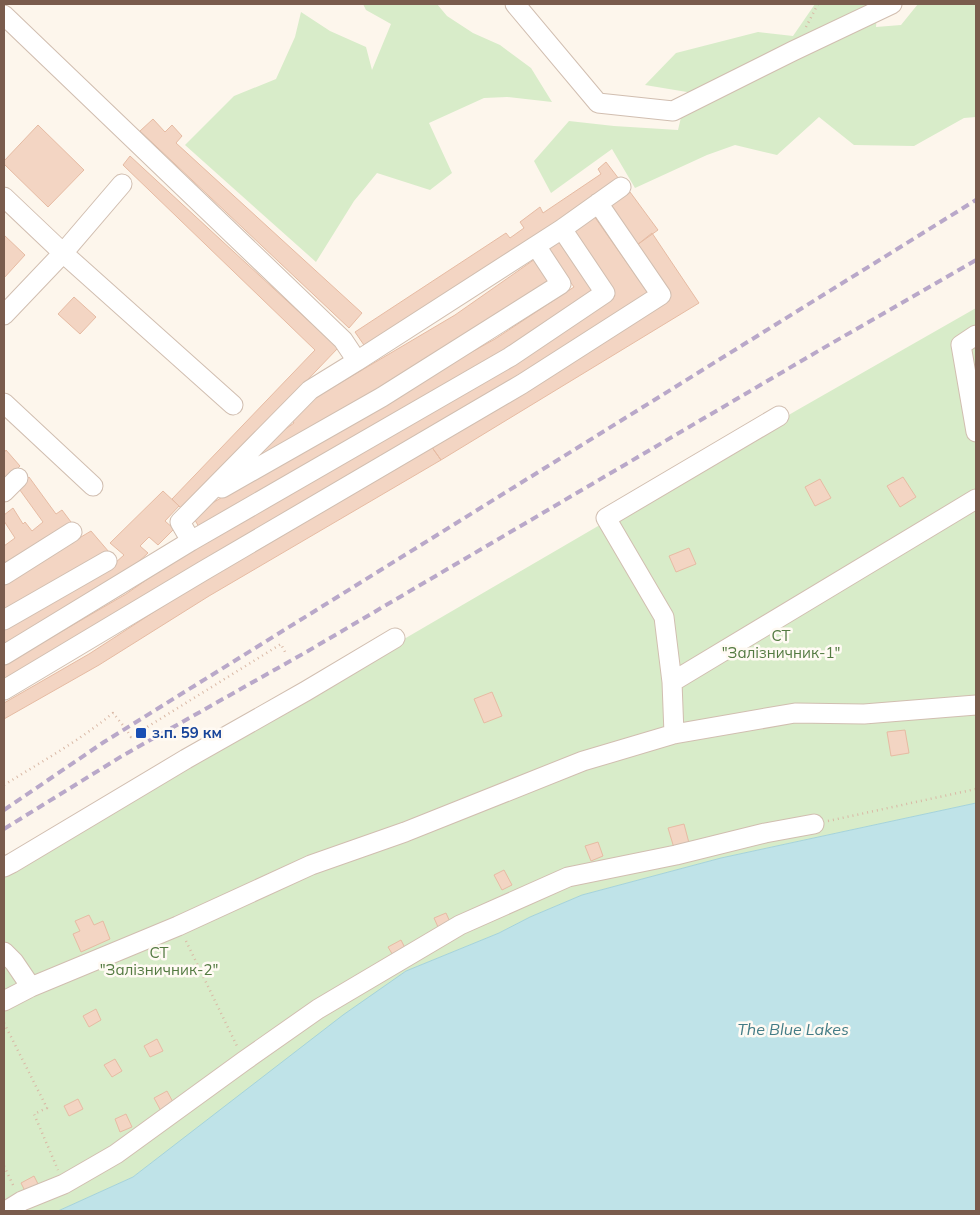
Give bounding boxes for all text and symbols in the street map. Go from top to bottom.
park label: СТ "Залізничник-1" [722,626,840,662]
place label: з.п. 59 км [152,723,222,742]
marker: з.п. 59 км [134,726,148,740]
park label: СТ "Залізничник-2" [100,943,218,979]
water label: The Blue Lakes [737,1019,849,1039]

